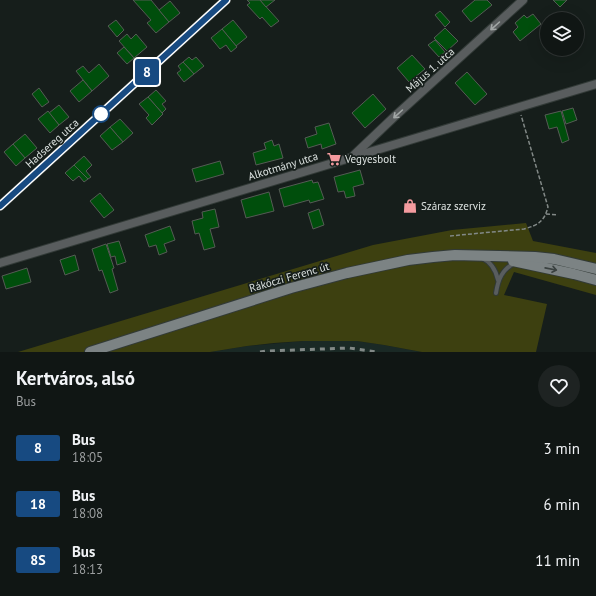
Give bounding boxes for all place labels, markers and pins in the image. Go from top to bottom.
unlabelled marker [92,105,110,123]
supermarket icon: Vegyesbolt [326,151,342,167]
place label: Vegyesbolt [344,152,396,166]
shop icon: Száraz szerviz [402,198,418,214]
place label: Száraz szerviz [421,199,486,213]

